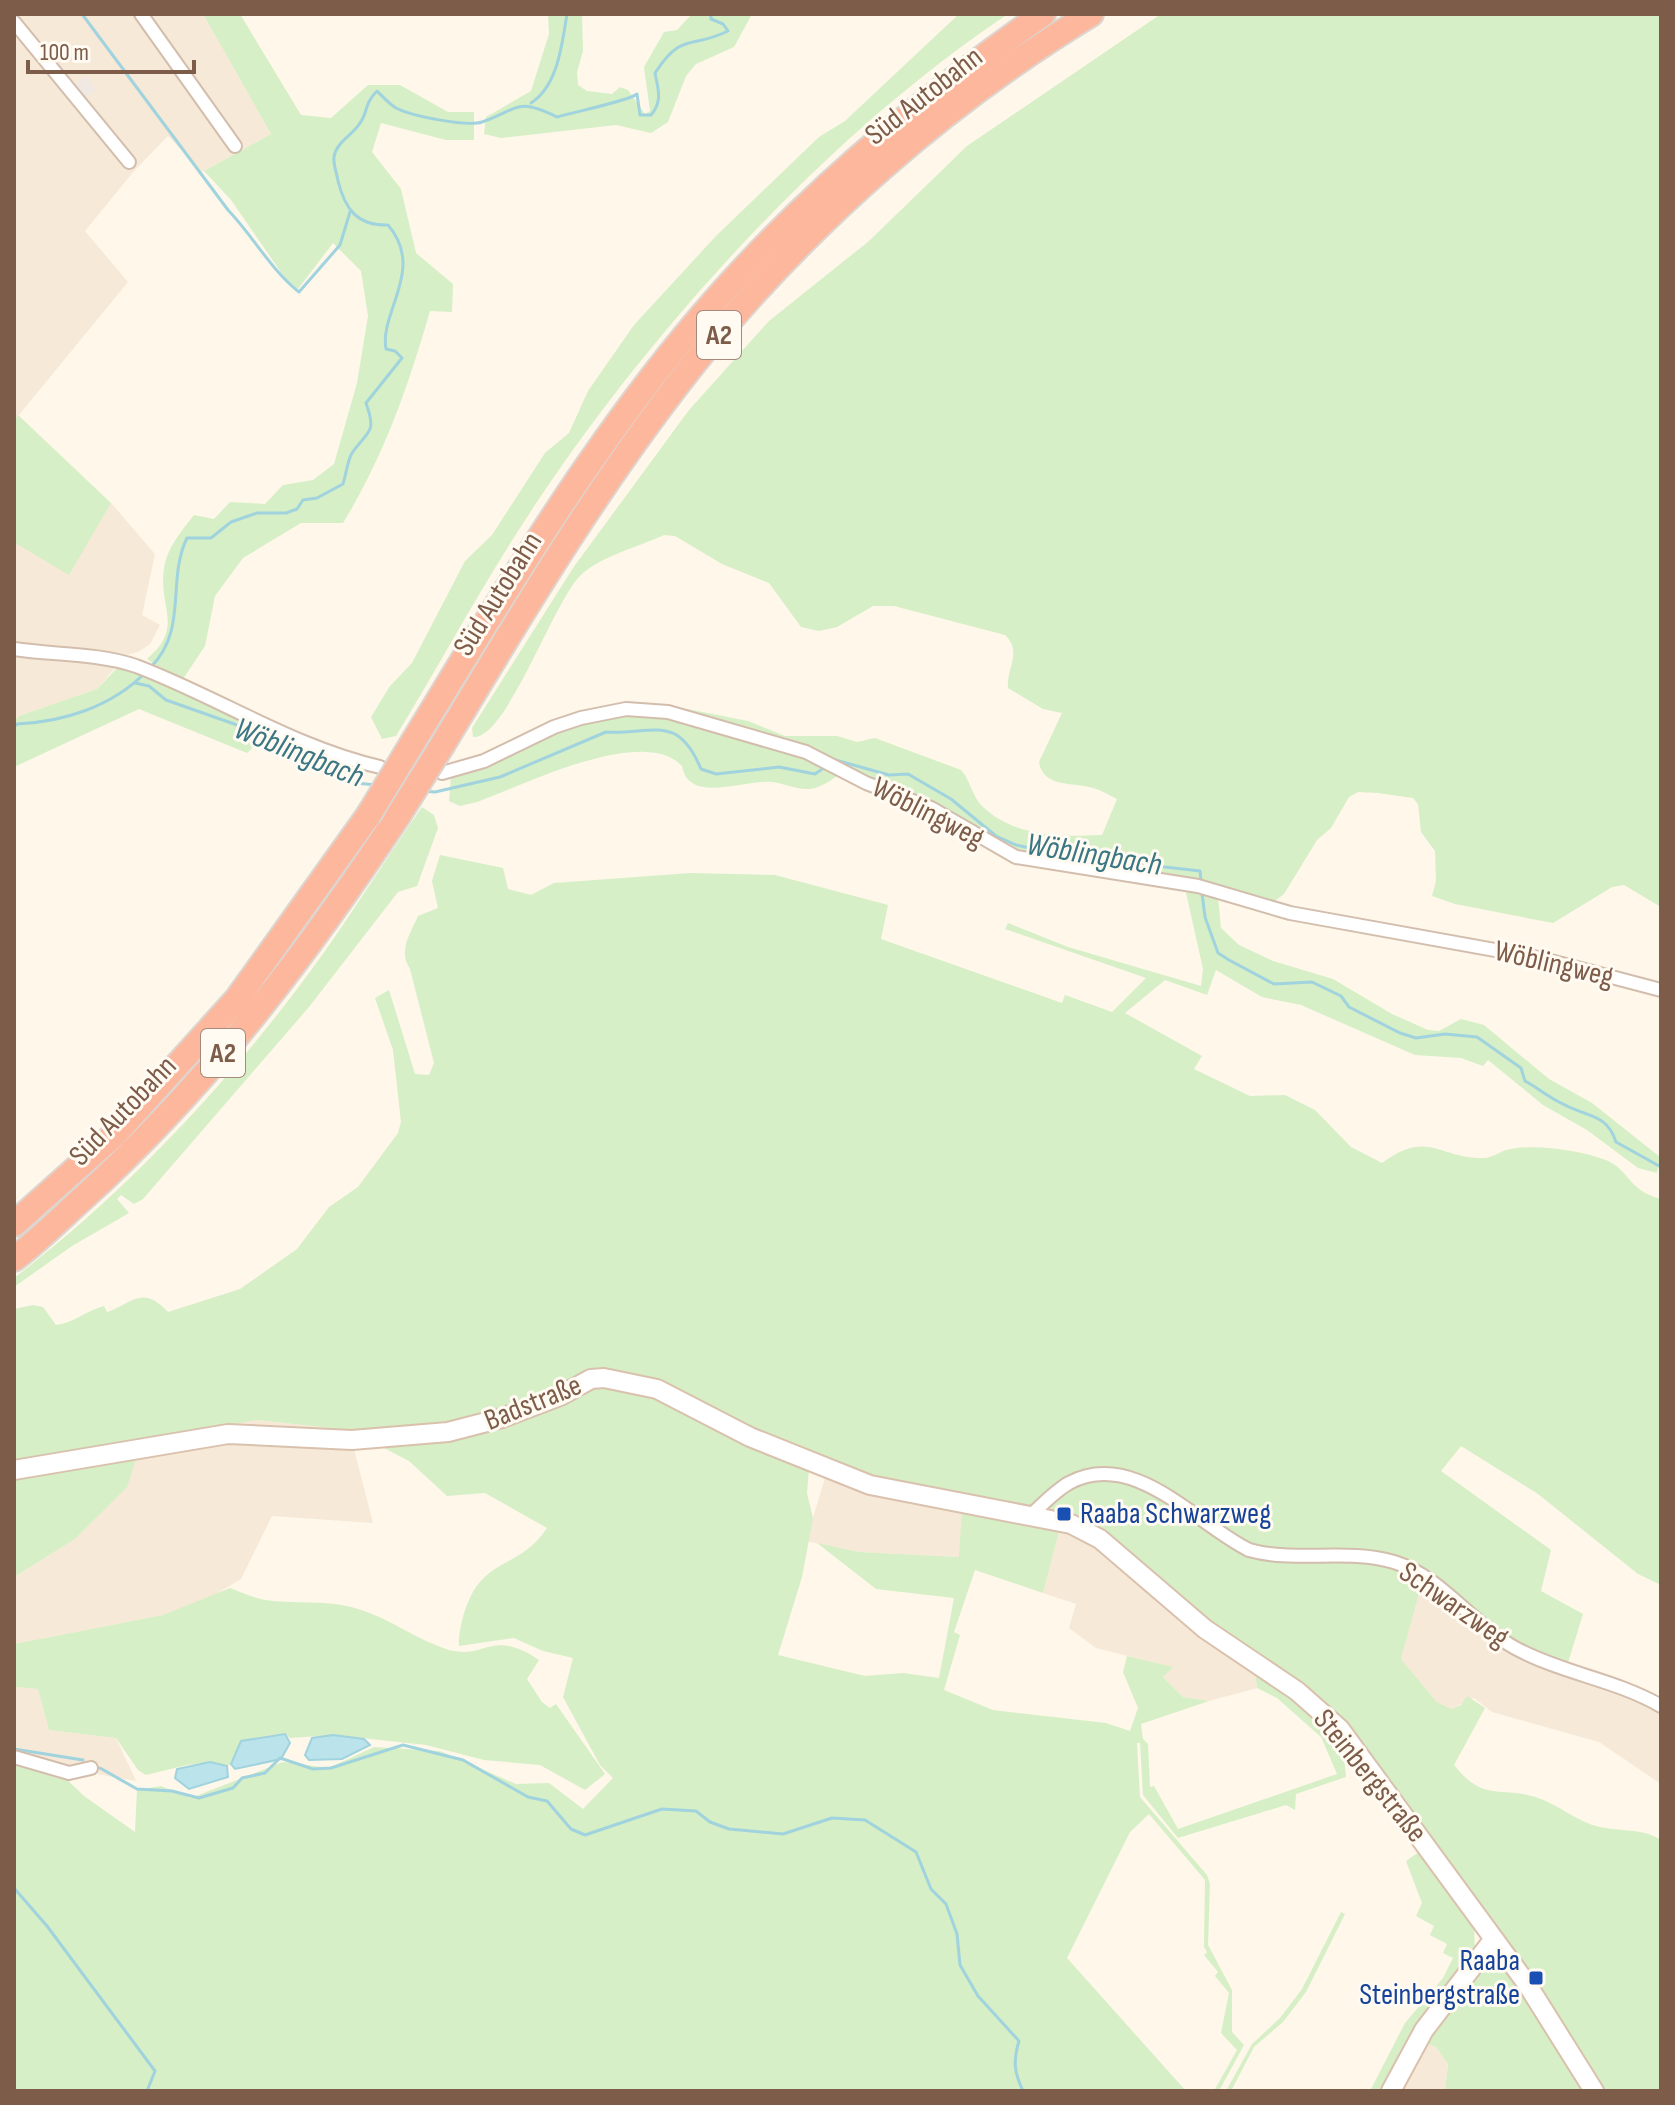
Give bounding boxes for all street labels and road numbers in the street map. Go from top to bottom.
street label: Süd Autobahn [858,39,990,153]
road number: A2 [697,311,741,359]
street label: Süd Autobahn [446,525,550,663]
street label: Wöblingweg [866,769,990,857]
street label: Wöblingweg [1491,933,1617,995]
road number: A2 [201,1029,245,1077]
street label: Süd Autobahn [62,1048,184,1174]
street label: Badstraße [479,1367,587,1439]
street label: Schwarzweg [1392,1554,1516,1656]
street label: Steinbergstraße [1305,1702,1435,1850]

